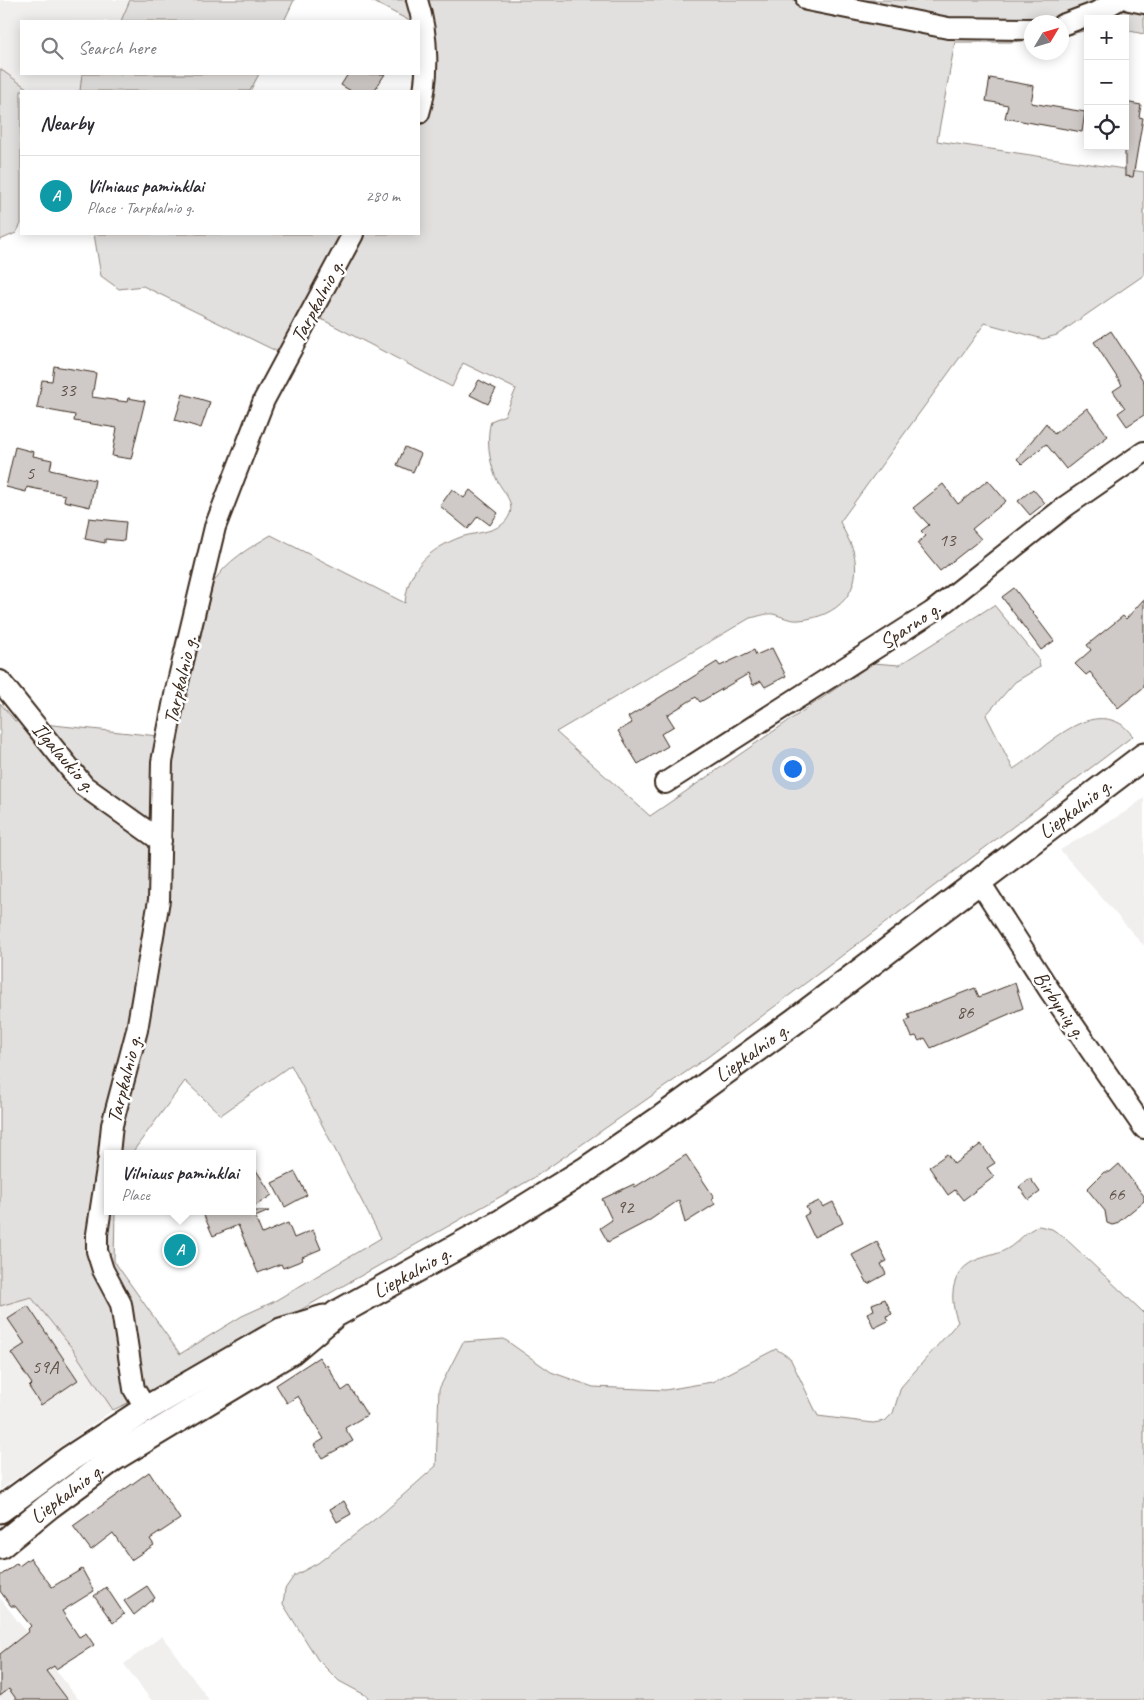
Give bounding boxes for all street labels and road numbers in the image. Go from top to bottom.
street label: Tarpkalnio g. [285,255,350,347]
street label: Sparno g. [874,595,946,655]
street label: Tarpkalnio g. [157,633,203,727]
street label: Ilgalaukio g. [26,717,102,798]
street label: Liepkalnio g. [1033,772,1117,845]
street label: Birbynių g. [1028,966,1093,1045]
street label: Liepkalnio g. [710,1016,795,1088]
street label: Tarpkalnio g. [101,1032,148,1126]
street label: Liepkalnio g. [368,1239,456,1304]
street label: Liepkalnio g. [25,1457,109,1529]

